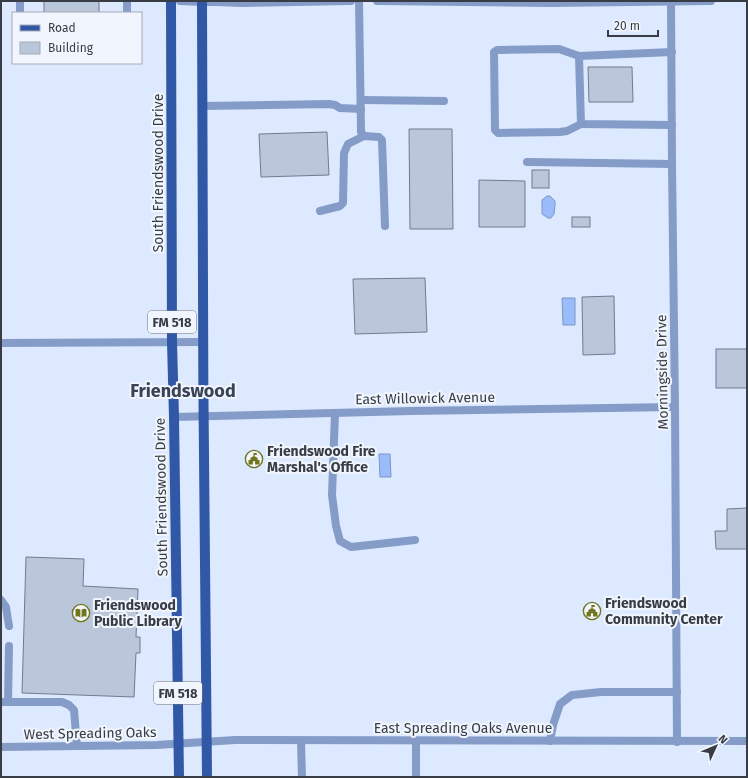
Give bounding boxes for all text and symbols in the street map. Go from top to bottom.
legend [12,12,142,64]
scale bar [608,12,658,38]
text: 20 m [614,19,640,33]
text: Road [48,21,76,35]
text: Building [48,41,94,55]
street label: South Friendswood Drive [150,94,167,252]
road number: FM 518 [148,311,196,333]
street label: Morningside Drive [653,314,672,430]
district label: Friendswood [130,380,236,402]
street label: East Willowick Avenue [355,389,495,408]
street label: South Friendswood Drive [152,418,171,576]
place label: Friendswood Fire Marshal's Office [267,443,376,476]
public building icon: Friendswood Fire Marshal's Office [244,449,264,469]
place label: Friendswood Community Center [605,595,723,628]
place label: Friendswood Public Library [94,597,182,630]
public building icon: Friendswood Community Center [582,601,602,621]
library icon: Friendswood Public Library [71,603,91,623]
road number: FM 518 [154,682,202,704]
street label: East Spreading Oaks Avenue [374,720,552,737]
street label: West Spreading Oaks [24,724,157,743]
north arrow [696,726,736,766]
text: N [716,732,730,747]

